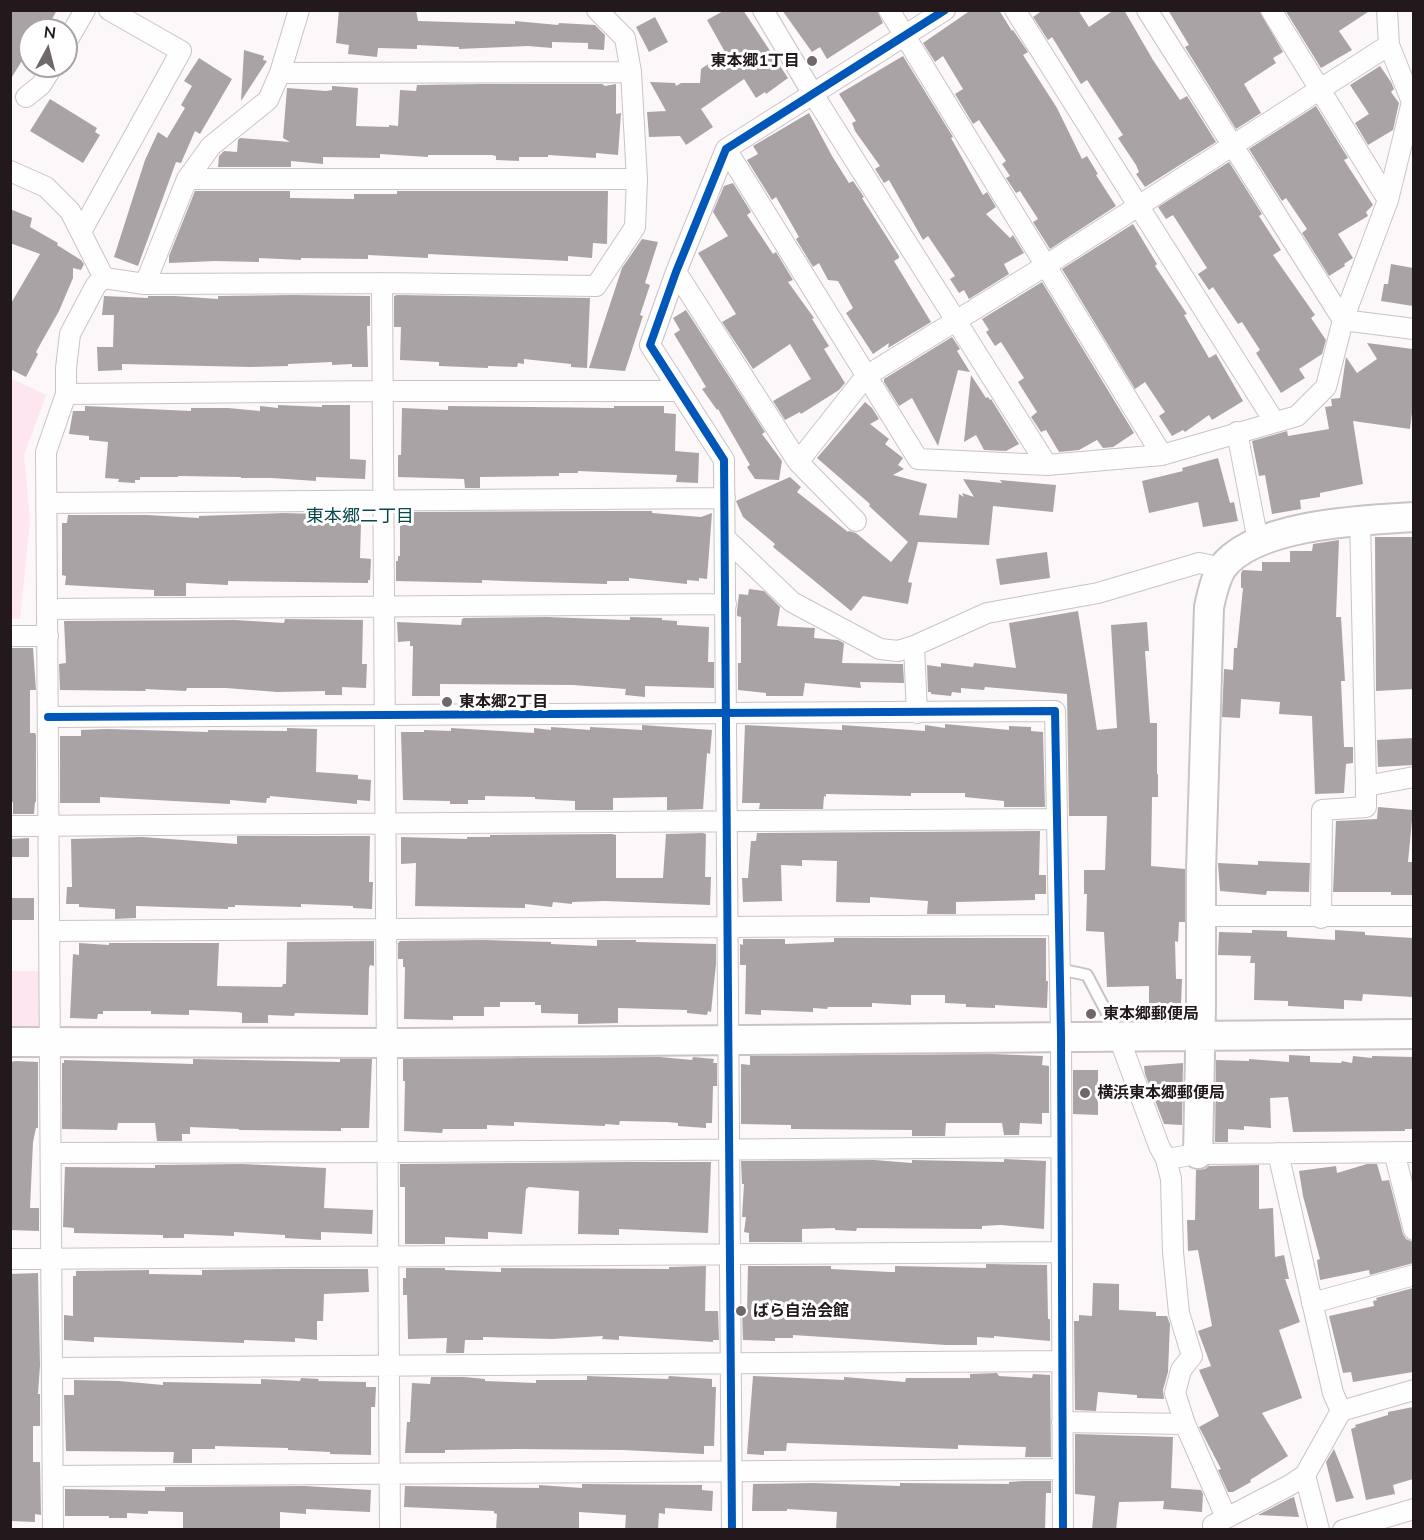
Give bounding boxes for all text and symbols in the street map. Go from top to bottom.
north arrow [18,18,78,78]
text: N [43,21,57,43]
place label: 東本郷1丁目 [710,51,800,71]
marker: 東本郷1丁目 [805,54,819,68]
district label: 東本郷二丁目 [306,506,414,528]
place label: 東本郷2丁目 [459,692,549,712]
marker: 東本郷2丁目 [440,695,454,709]
place label: 東本郷郵便局 [1103,1004,1199,1024]
marker: 東本郷郵便局 [1084,1007,1098,1021]
place label: 横浜東本郷郵便局 [1097,1083,1225,1103]
marker: 横浜東本郷郵便局 [1078,1086,1092,1100]
place label: ばら自治会館 [753,1301,849,1321]
marker: ばら自治会館 [734,1304,748,1318]

